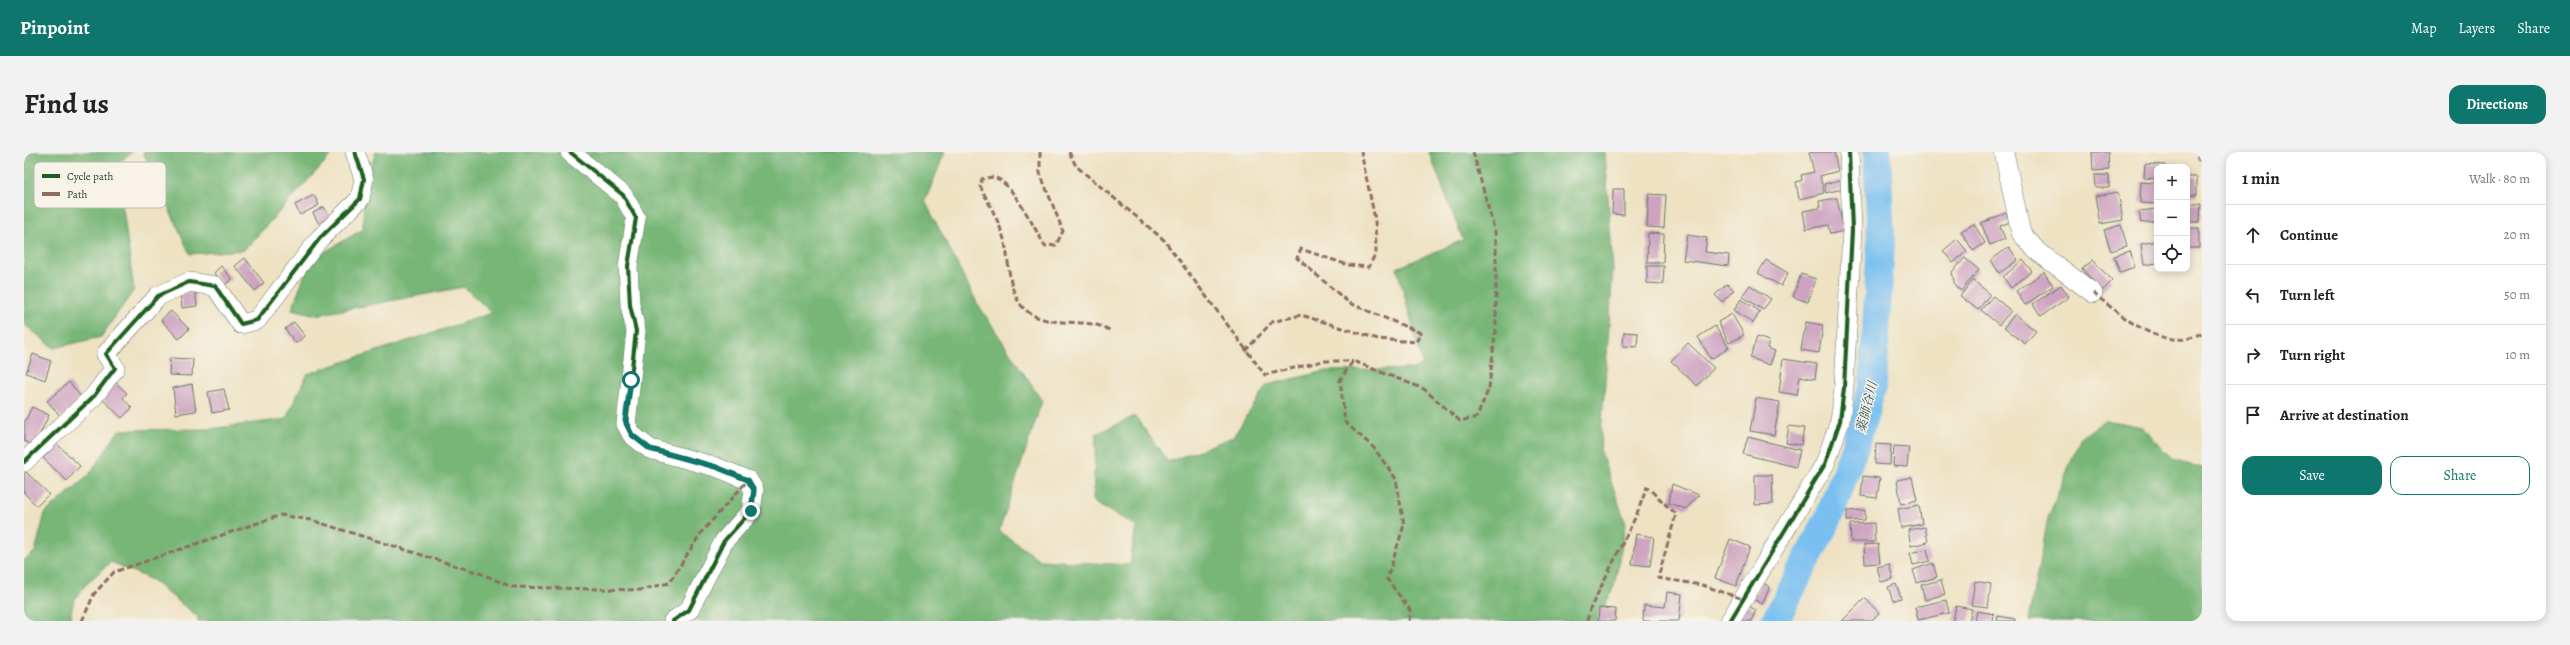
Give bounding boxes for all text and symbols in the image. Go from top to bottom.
text: Pinpoint [20,15,90,41]
text: Map [2411,19,2437,38]
text: Layers [2459,19,2495,38]
text: Share [2517,19,2550,38]
text: Find us [24,85,109,123]
button: Directions [2449,85,2546,124]
legend [34,162,166,208]
map controls [2154,164,2190,272]
button: + [2154,164,2190,200]
text: 1 min [2242,167,2280,190]
text: Cycle path [67,169,114,184]
text: Walk · 80 m [2469,170,2530,187]
text: Path [67,187,88,202]
button: − [2154,200,2190,236]
icon: ahead [2242,224,2264,246]
text: Continue [2280,225,2338,245]
text: 20 m [2504,226,2530,243]
button: locate [2154,236,2190,272]
icon: left [2242,284,2264,306]
text: Turn left [2280,285,2335,305]
text: 50 m [2504,286,2530,303]
icon: right [2242,344,2264,366]
text: Turn right [2280,345,2345,365]
text: 10 m [2505,346,2530,363]
route start [622,371,640,389]
water label: 薬師谷川 [1852,378,1882,434]
icon: arrive [2242,404,2264,426]
text: Arrive at destination [2280,405,2409,425]
button: Save [2242,456,2382,495]
button: Share [2390,456,2530,495]
route end [742,502,760,520]

